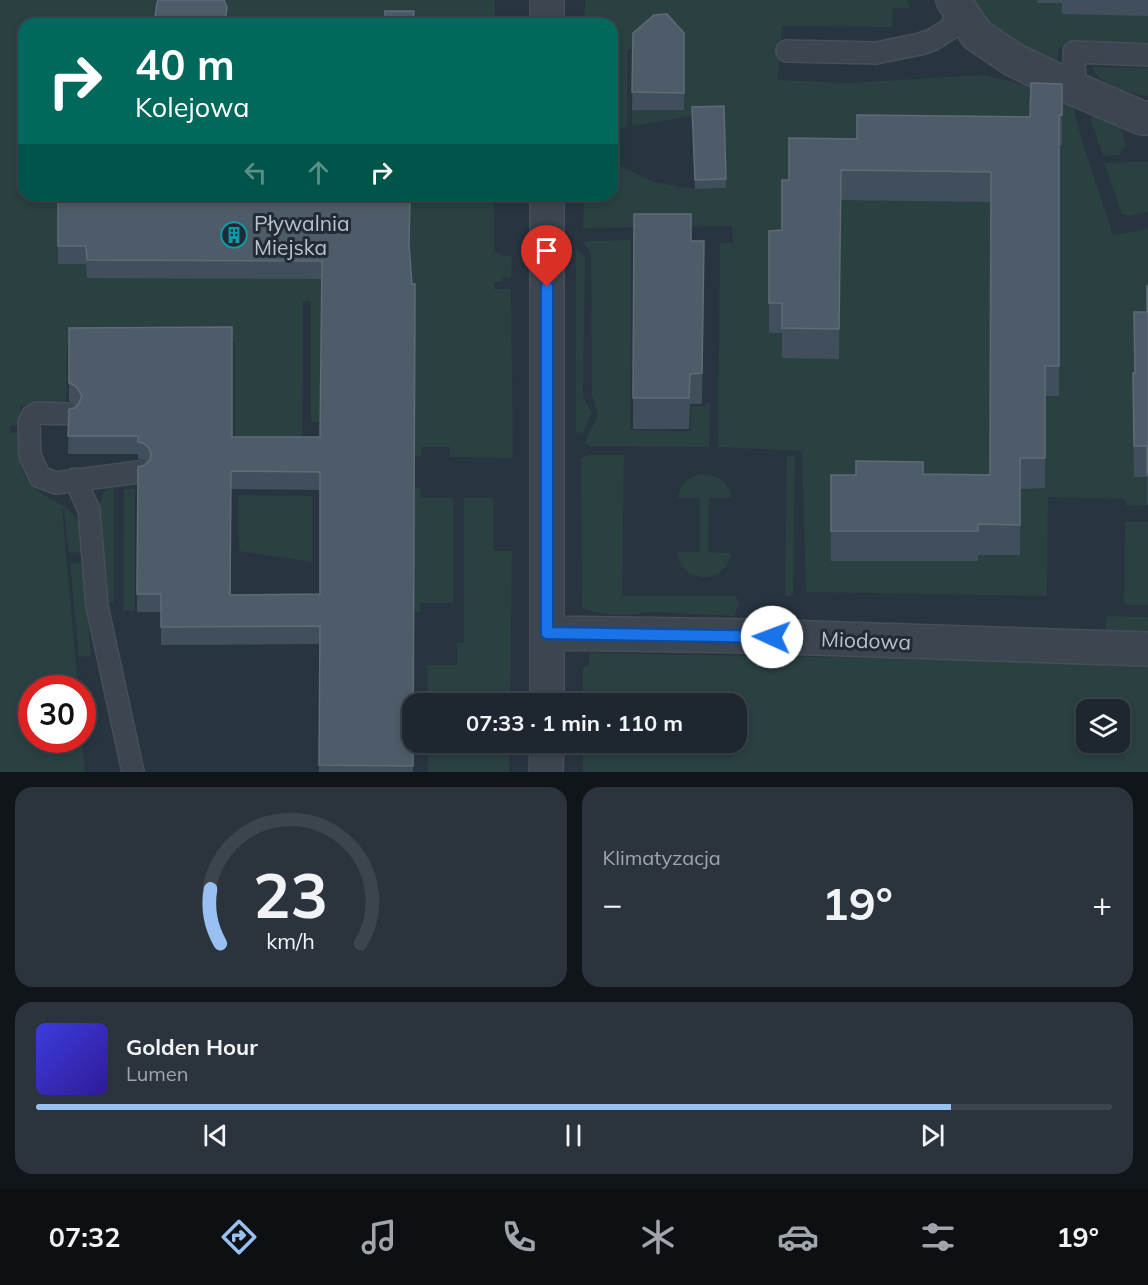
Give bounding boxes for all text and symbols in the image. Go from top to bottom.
text: 40 m [135,38,235,91]
icon: right [36,42,114,120]
text: Kolejowa [135,90,249,124]
icon: left [239,156,272,189]
icon: ahead [302,156,335,189]
icon: right [365,156,398,189]
place label: Pływalnia Miejska [254,210,350,260]
building icon: Pływalnia Miejska [219,220,249,250]
pin [521,225,572,287]
icon: arrive [530,234,563,267]
position arrow [740,605,804,669]
street label: Miodowa [821,625,911,655]
speed limit sign: 30 [18,675,96,753]
map controls [1076,699,1130,753]
button: layers [1076,699,1130,753]
text: 07:33 · 1 min · 110 m [466,709,683,737]
text: Klimatyzacja [603,845,721,870]
text: 23 [253,855,328,934]
text: 19° [822,875,893,931]
text: − [603,883,622,924]
text: + [1092,883,1112,924]
text: km/h [266,927,315,954]
text: Golden Hour [126,1033,258,1061]
text: Lumen [126,1061,188,1086]
icon: previous [199,1119,232,1152]
icon: pause [557,1119,590,1152]
icon: next [916,1119,949,1152]
icon: directions [218,1216,260,1258]
icon: music [358,1216,400,1258]
icon: phone [498,1216,540,1258]
icon: climate [637,1216,679,1258]
icon: car [777,1216,819,1258]
icon: filters [917,1216,959,1258]
text: 07:32 [49,1220,120,1254]
text: 19° [1056,1220,1099,1254]

